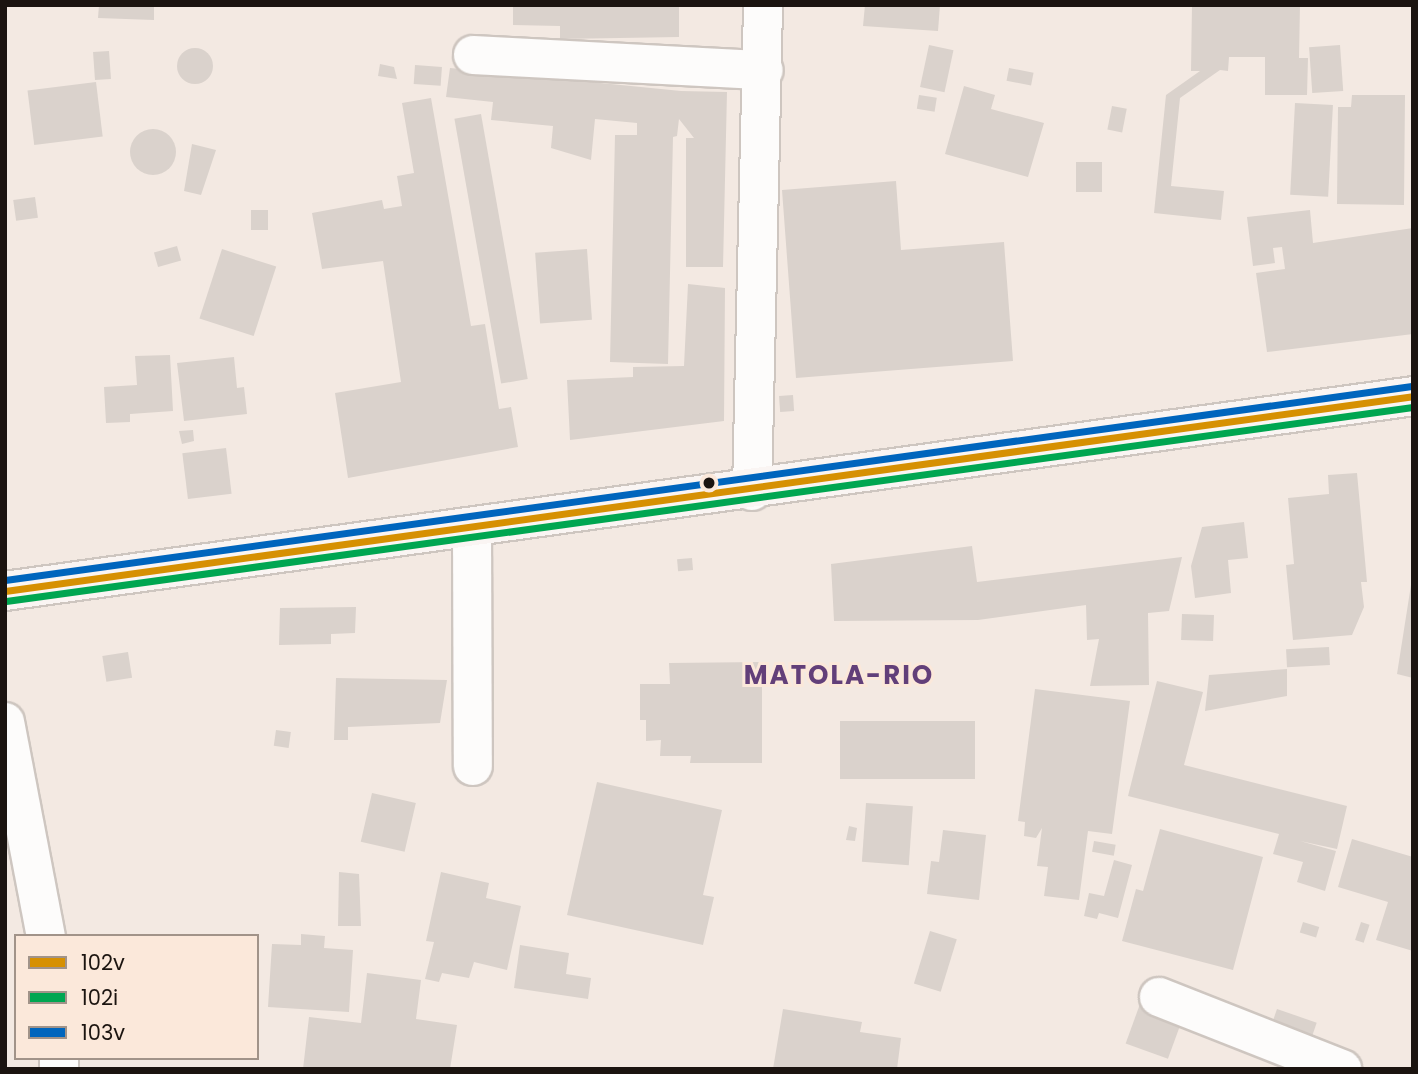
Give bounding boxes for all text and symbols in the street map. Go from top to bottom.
unlabelled marker [702,476,716,490]
district label: MATOLA-RIO [745,660,933,692]
legend [14,934,259,1060]
text: 102v [81,948,125,977]
text: 102i [81,983,118,1012]
text: 103v [81,1018,125,1047]

